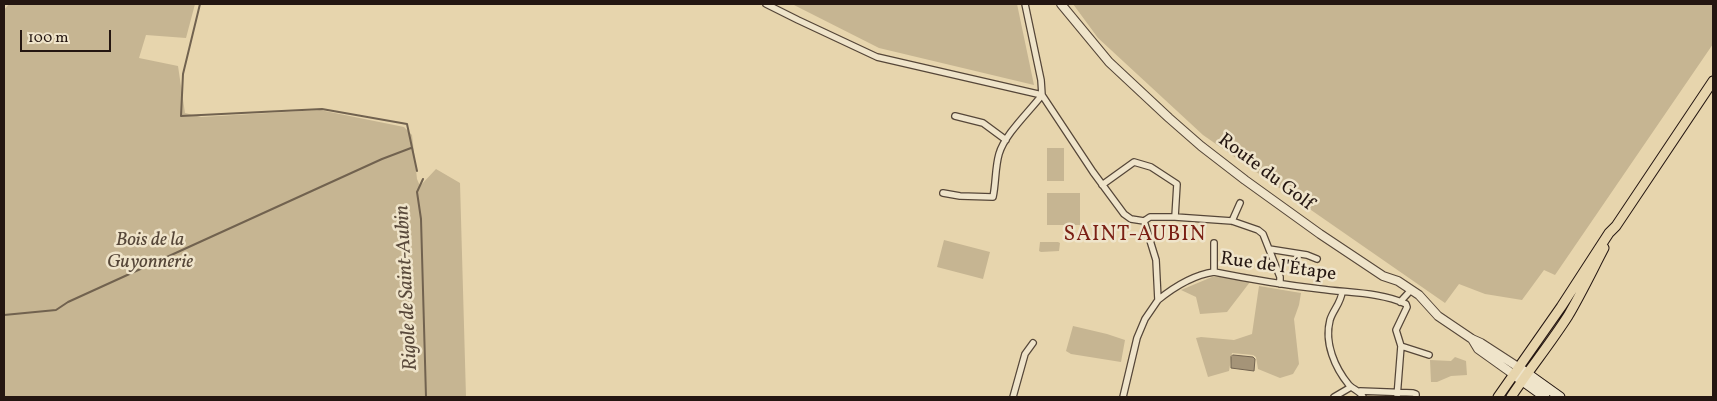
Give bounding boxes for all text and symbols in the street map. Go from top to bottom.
scale bar [22,20,114,52]
text: 100 m [28,28,68,49]
street label: Route du Golf [1213,130,1317,216]
water label: Rigole de Saint-Aubin [392,205,424,371]
district label: SAINT-AUBIN [1062,223,1208,249]
park label: Bois de la Guyonnerie [107,231,193,275]
street label: Rue de l'Étape [1219,249,1337,287]

